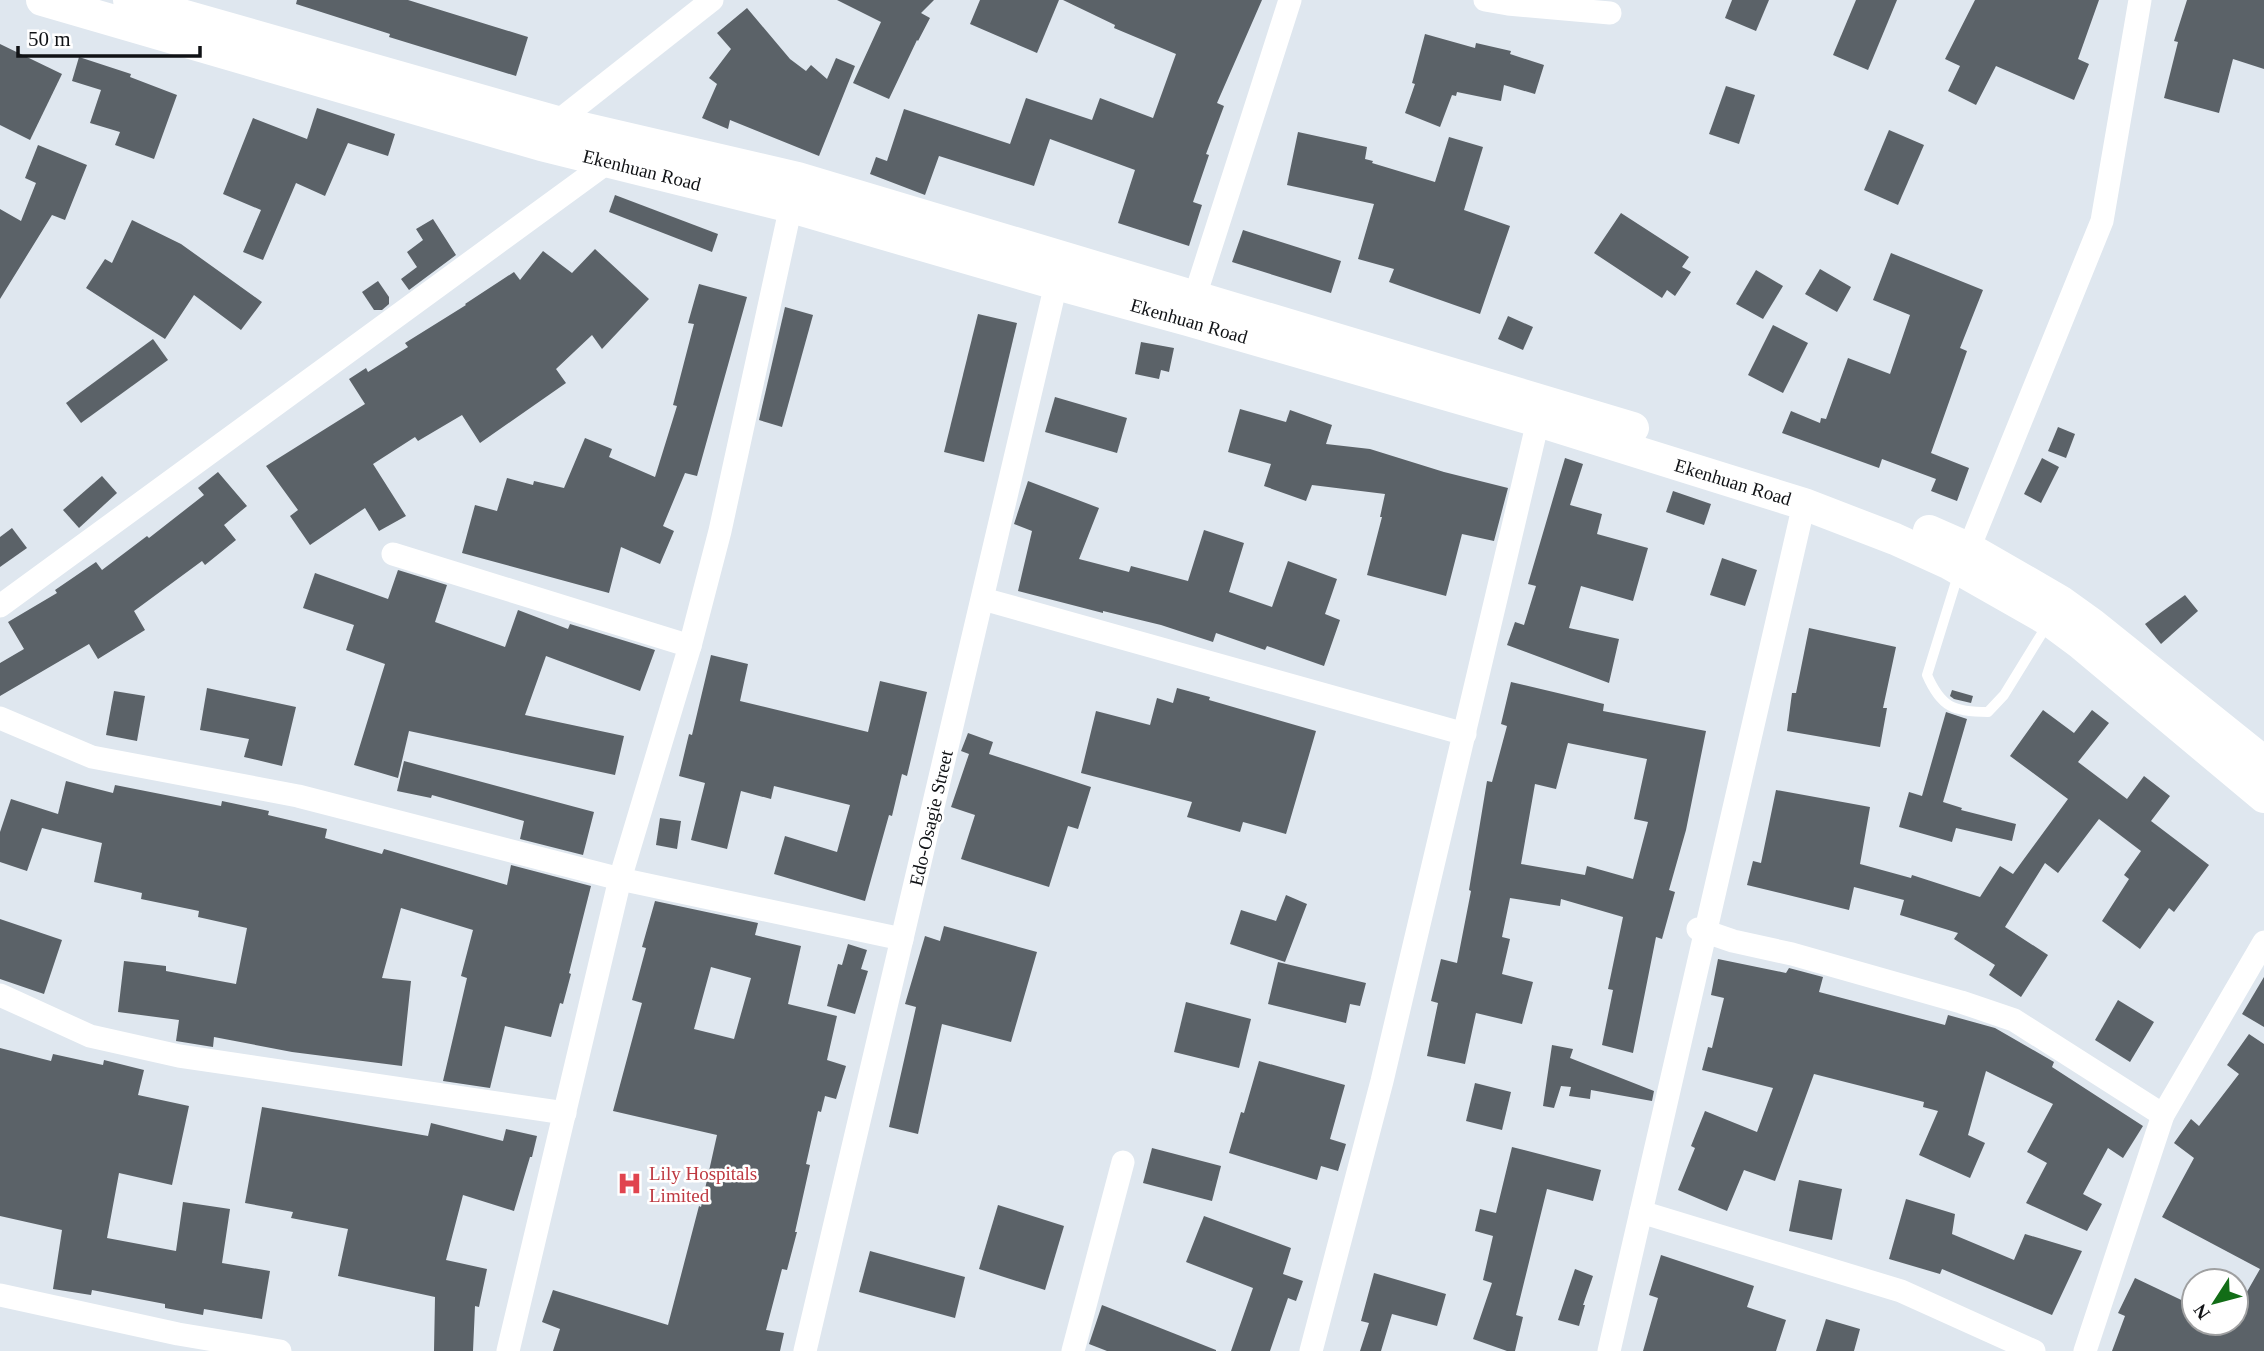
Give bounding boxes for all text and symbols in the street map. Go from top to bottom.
scale bar [18,14,200,58]
text: 50 m [28,27,71,51]
street label: Ekenhuan Road [581,145,704,195]
street label: Ekenhuan Road [1128,294,1250,348]
street label: Ekenhuan Road [1672,454,1794,510]
street label: Edo-Osagie Street [905,747,957,888]
place label: Lily Hospitals Limited [649,1163,757,1206]
hospital icon: Lily Hospitals Limited [615,1170,643,1198]
north arrow [2180,1267,2250,1337]
text: N [2189,1300,2214,1323]

